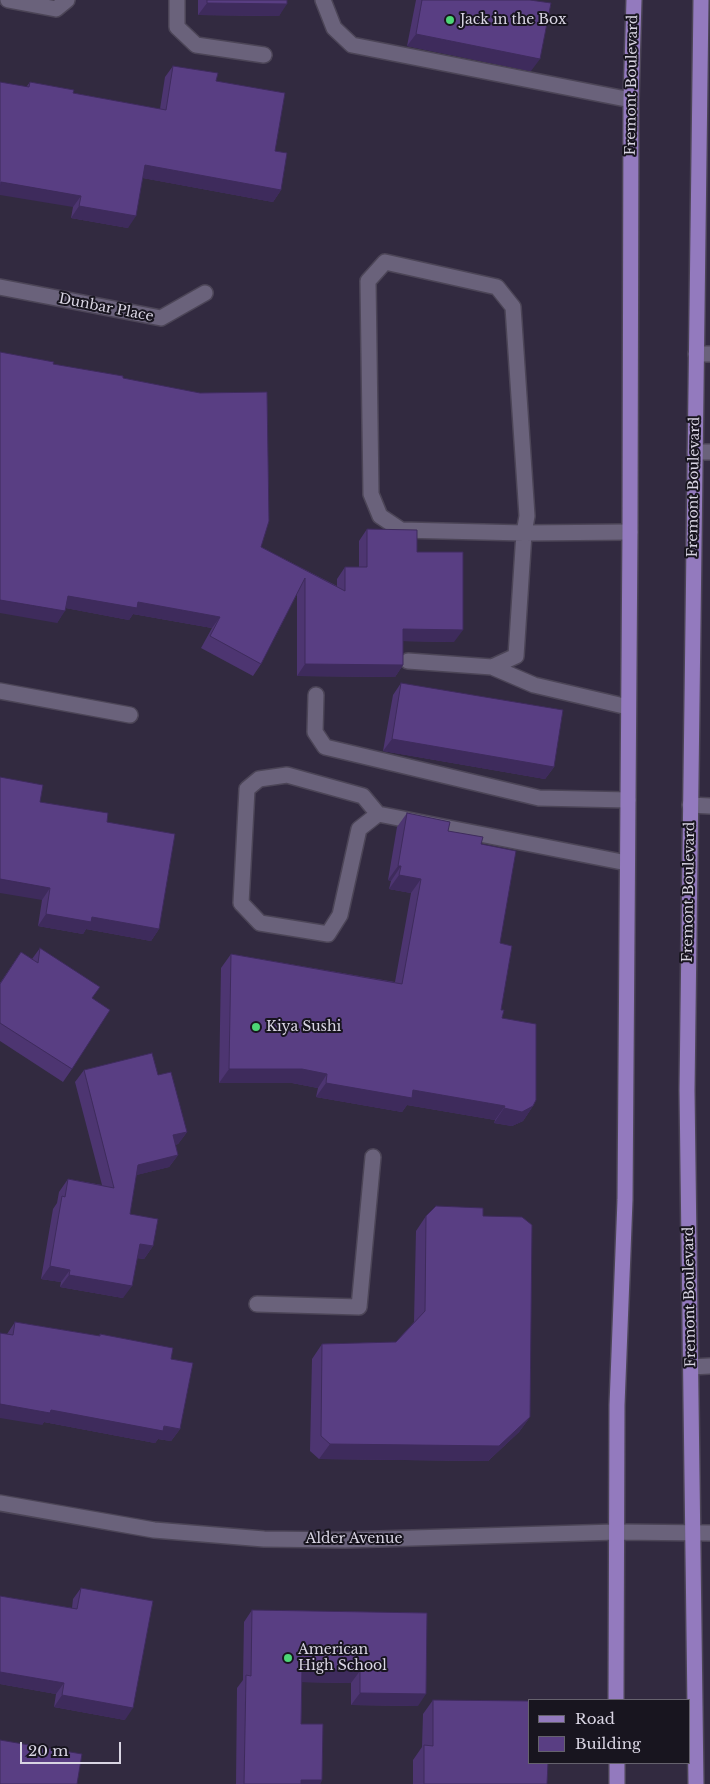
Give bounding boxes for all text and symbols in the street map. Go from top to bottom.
place label: Jack in the Box [460,12,566,28]
marker: Jack in the Box [444,14,456,26]
street label: Fremont Boulevard [622,14,642,156]
street label: Dunbar Place [57,291,155,325]
street label: Fremont Boulevard [684,416,704,558]
street label: Fremont Boulevard [679,821,699,963]
place label: Kiya Sushi [266,1019,341,1035]
marker: Kiya Sushi [250,1021,262,1033]
street label: Fremont Boulevard [680,1226,700,1368]
street label: Alder Avenue [306,1531,402,1547]
place label: American High School [298,1642,387,1674]
marker: American High School [282,1652,294,1664]
legend [528,1699,690,1764]
text: Road [575,1709,615,1728]
scale bar [22,1732,124,1764]
text: Building [575,1734,641,1753]
text: 20 m [28,1741,68,1760]

